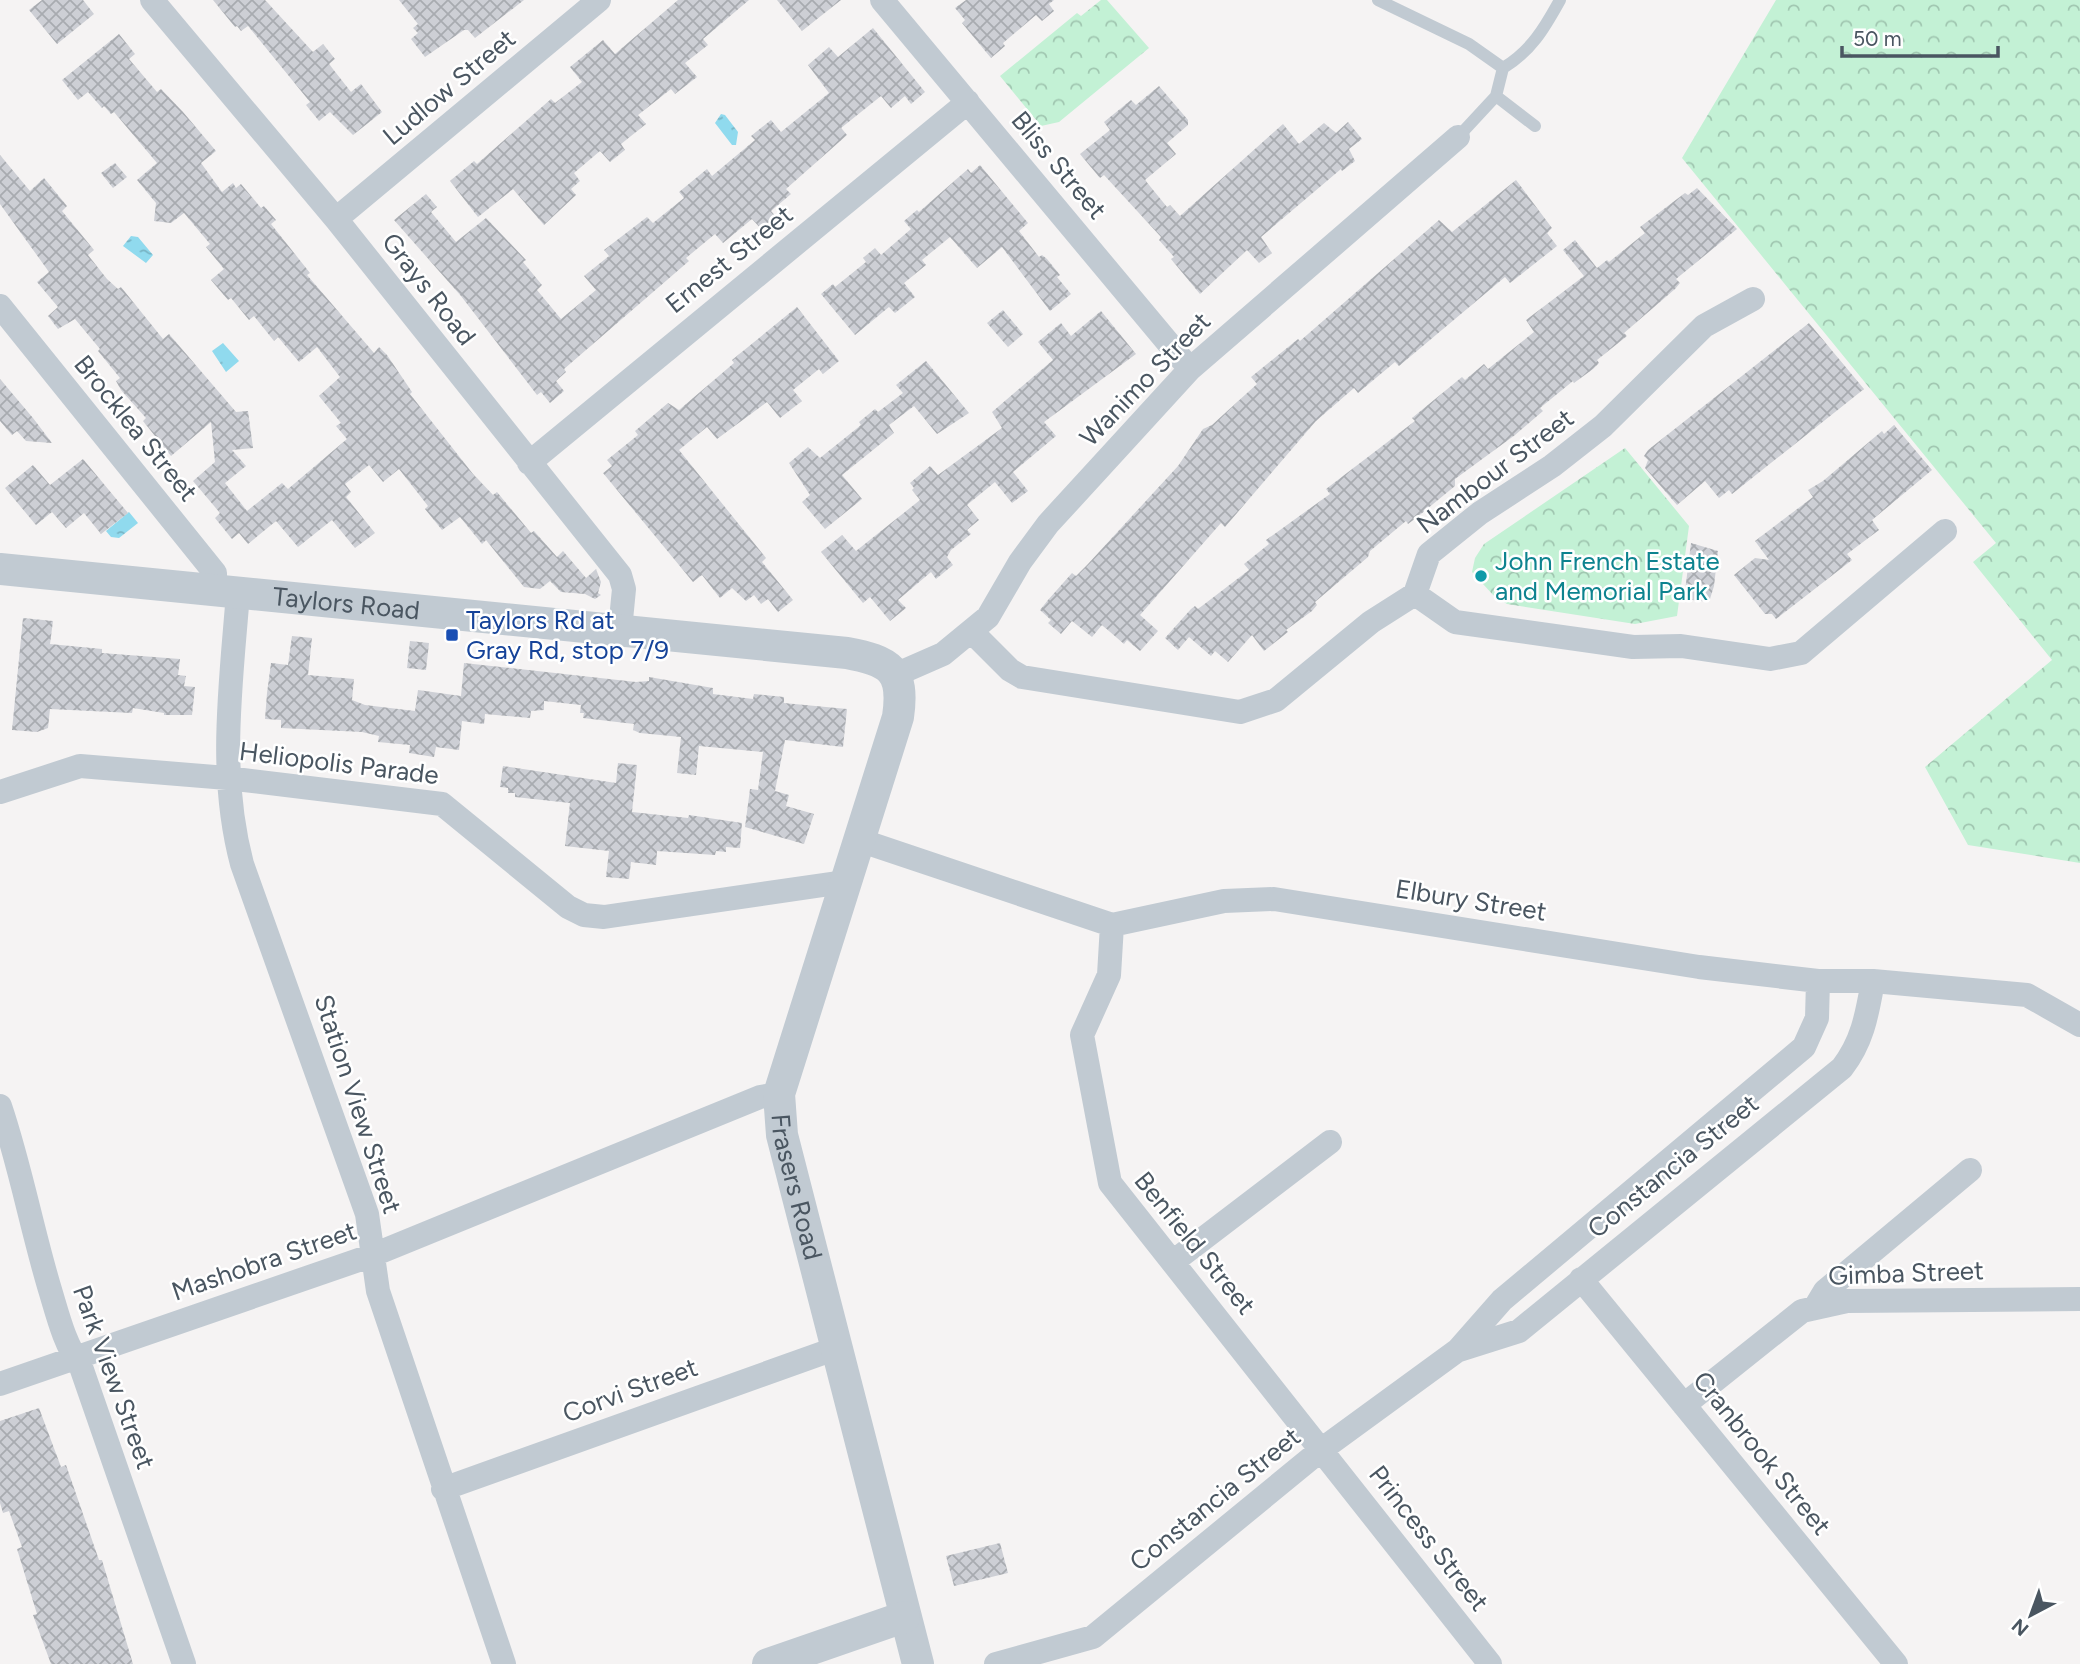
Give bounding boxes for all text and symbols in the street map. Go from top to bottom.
scale bar [1842,14,1998,58]
street label: Ludlow Street [376,22,522,152]
text: 50 m [1853,26,1902,51]
street label: Bliss Street [1005,105,1113,226]
street label: Ernest Street [659,198,799,320]
street label: Grays Road [375,226,483,352]
street label: Wanimo Street [1073,305,1217,453]
street label: Brocklea Street [67,348,205,508]
street label: Nambour Street [1410,401,1580,540]
place label: John French Estate and Memorial Park [1495,545,1720,607]
marker: John French Estate and Memorial Park [1473,568,1489,584]
street label: Taylors Road [271,580,421,627]
place label: Taylors Rd at Gray Rd, stop 7/9 [466,604,669,666]
marker: Taylors Rd at Gray Rd, stop 7/9 [444,627,460,643]
street label: Heliopolis Parade [237,735,441,791]
street label: Elbury Street [1393,872,1549,928]
street label: Station View Street [307,990,409,1218]
street label: Constancia Street [1581,1087,1765,1245]
street label: Frasers Road [764,1113,829,1263]
street label: Benfield Street [1128,1165,1262,1321]
street label: Mashobra Street [167,1214,361,1308]
street label: Gimba Street [1828,1254,1984,1292]
street label: Park View Street [66,1281,162,1473]
street label: Corvi Street [558,1351,702,1429]
street label: Cranbrook Street [1686,1365,1838,1541]
street label: Constancia Street [1123,1420,1307,1578]
street label: Princess Street [1362,1459,1496,1617]
north arrow [1996,1580,2066,1650]
text: N [2007,1614,2033,1641]

